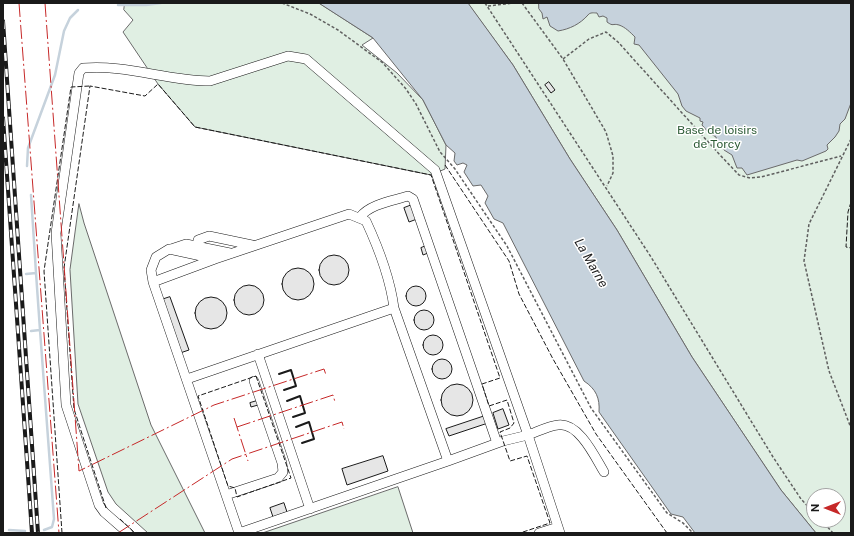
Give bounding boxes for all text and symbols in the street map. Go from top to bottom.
park label: Base de loisirs de Torcy [677,123,757,151]
water label: La Marne [571,236,611,290]
north arrow [806,488,846,528]
text: N [809,504,821,512]

